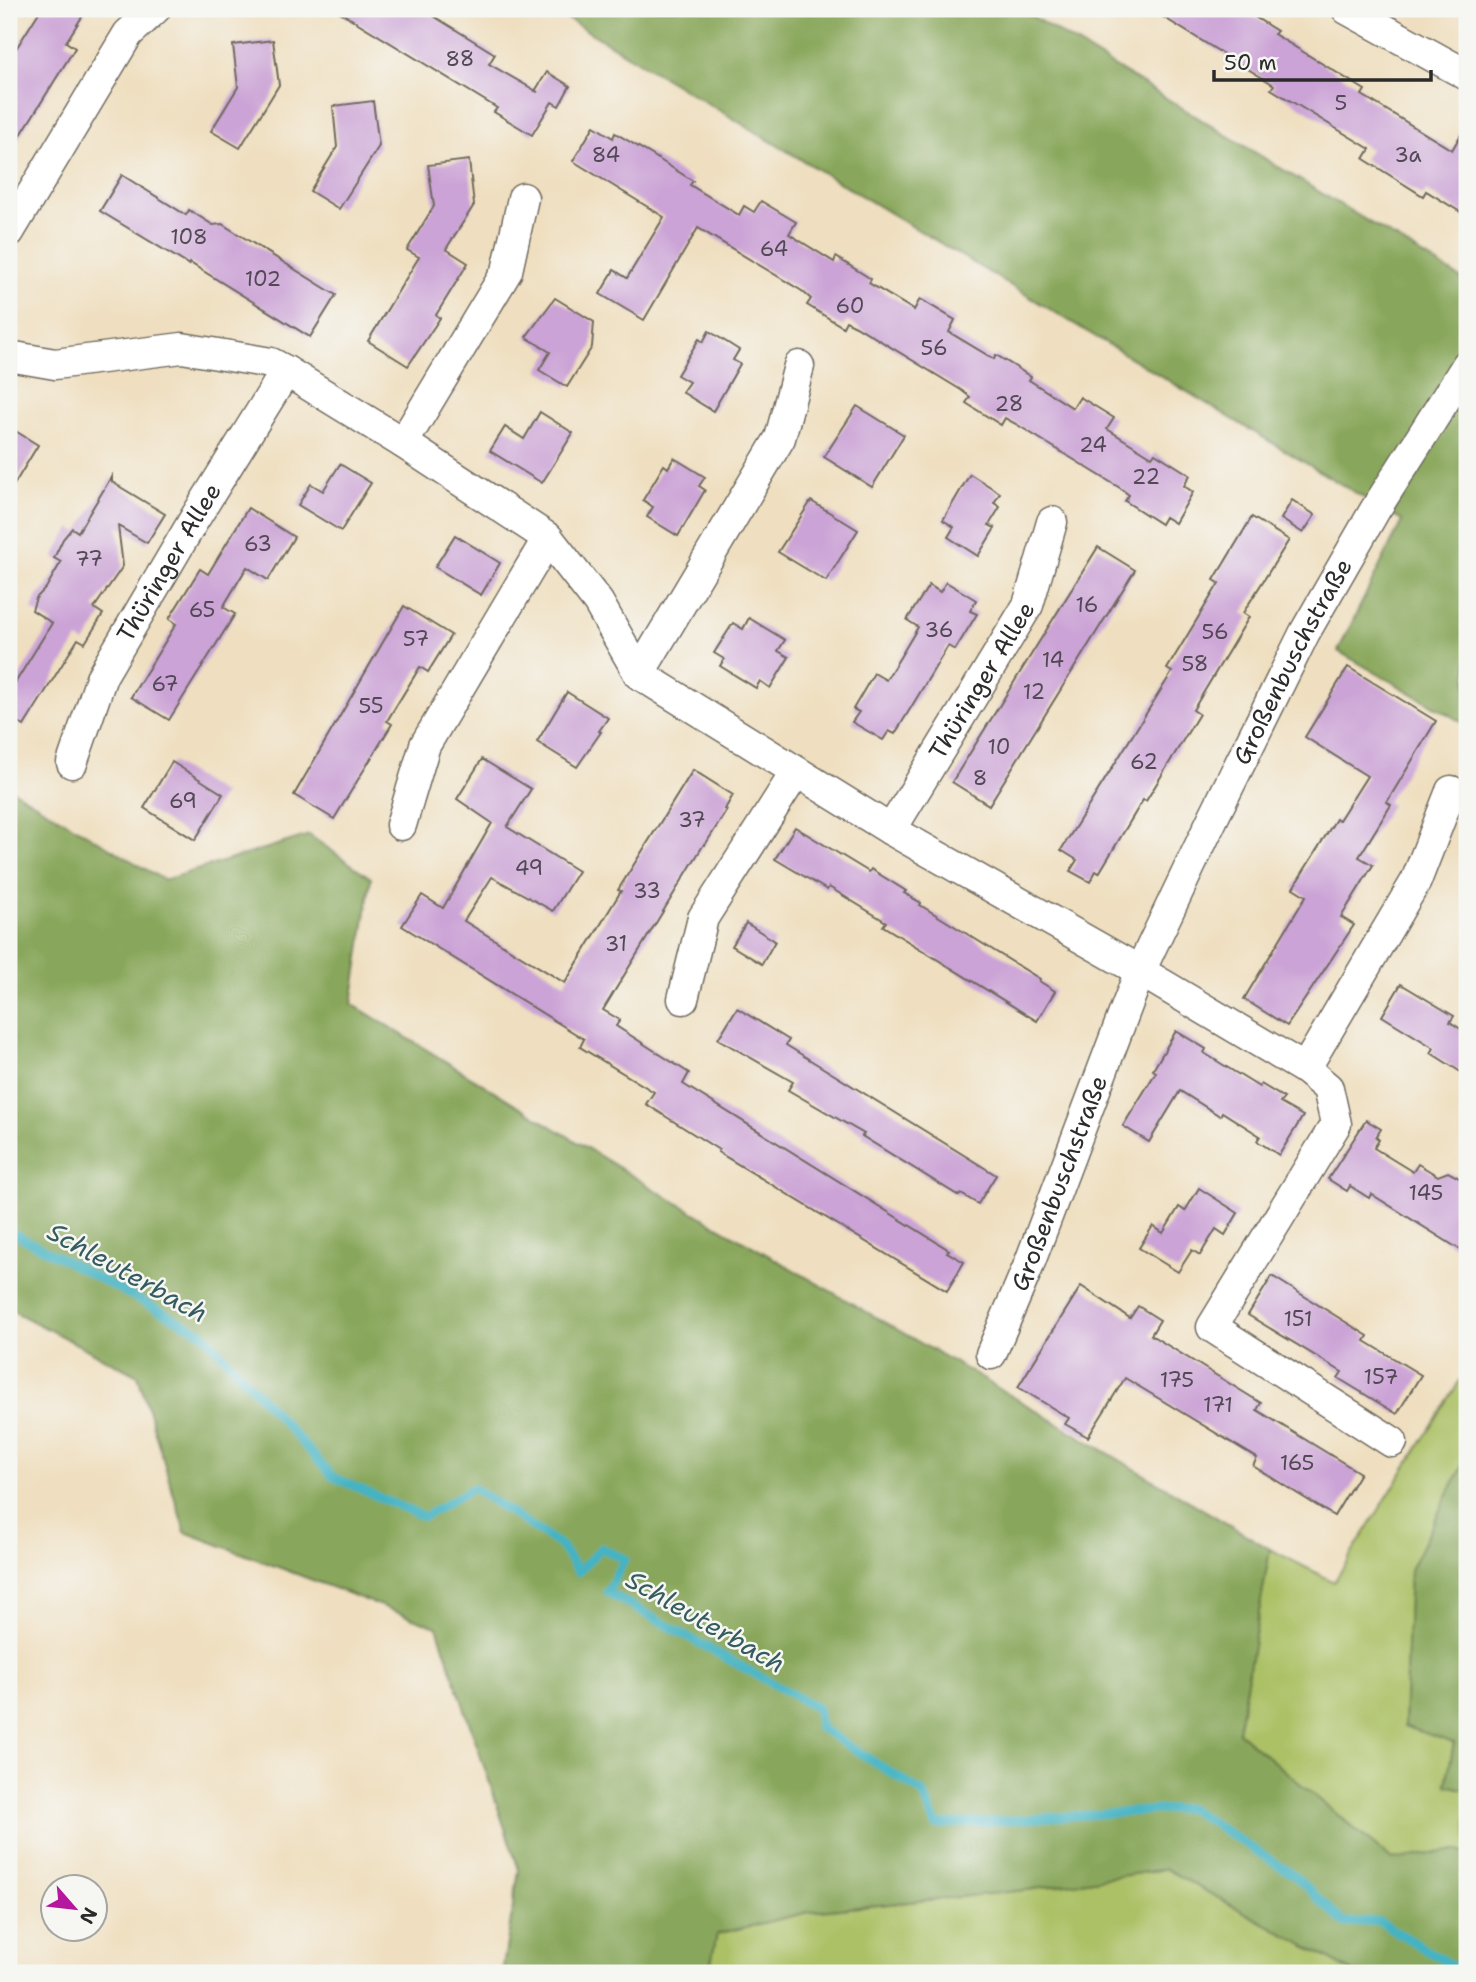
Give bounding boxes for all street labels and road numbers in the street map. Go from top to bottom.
street label: Thüringer Allee [110,477,229,648]
street label: Großenbuschstraße [1226,553,1360,770]
street label: Thüringer Allee [922,596,1042,765]
street label: Großenbuschstraße [1004,1071,1115,1296]

